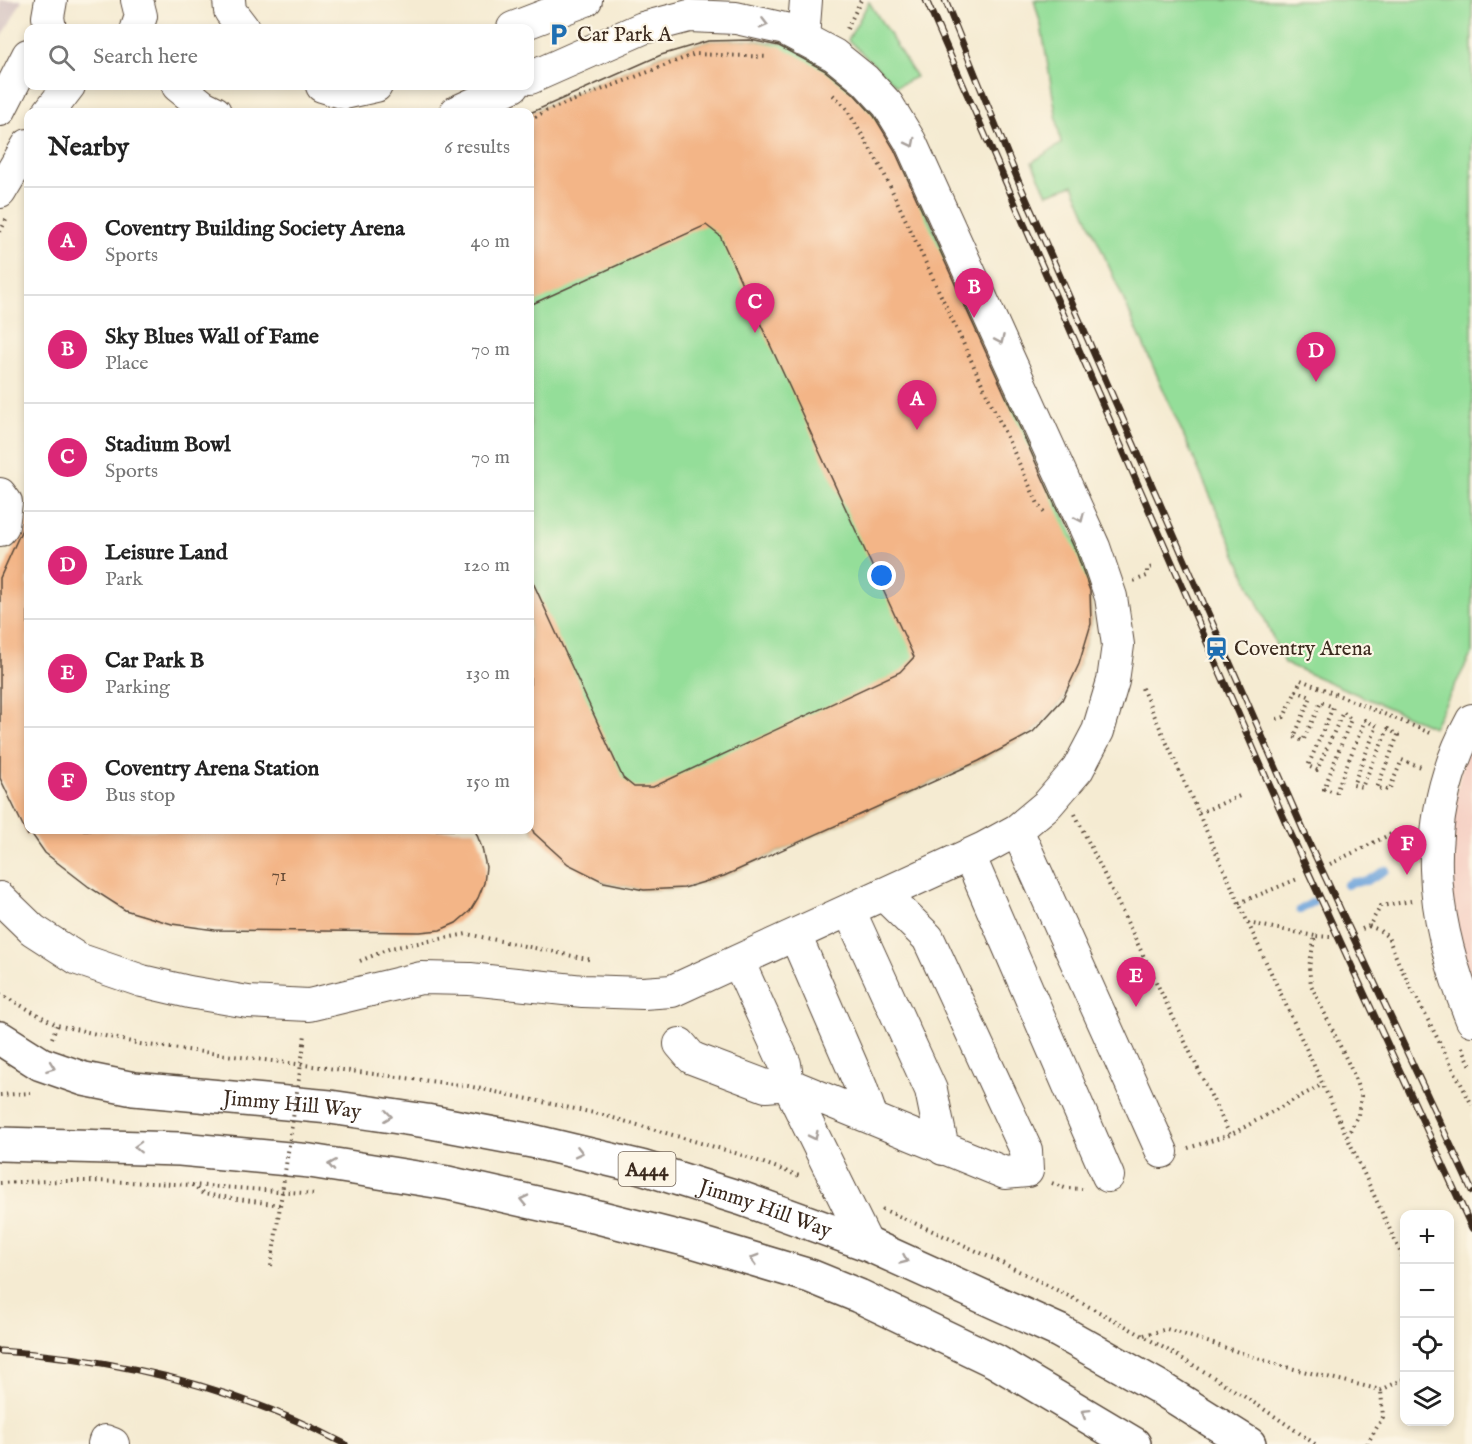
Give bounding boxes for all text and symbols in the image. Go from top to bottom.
one-way arrow [759,17,769,30]
parking icon: Car Park A [546,21,572,47]
place label: Car Park A [577,22,673,49]
search box [24,24,534,90]
icon: search [45,41,78,74]
text: Search here [93,43,198,71]
text: Nearby [48,131,129,164]
text: 6 results [444,135,510,160]
one-way arrow [903,137,915,148]
text: Coventry Building Society Arena [105,215,405,243]
text: A [61,229,74,254]
text: 40 m [471,229,510,254]
text: Sports [105,243,158,268]
pin: B [954,268,994,318]
pin: C [736,284,774,333]
text: Sky Blues Wall of Fame [105,323,319,351]
pin: D [1296,332,1336,382]
one-way arrow [993,334,1005,345]
text: B [61,337,74,362]
text: 70 m [471,337,510,362]
text: Place [105,351,148,376]
pin: A [898,380,936,430]
text: Stadium Bowl [105,431,231,459]
text: C [60,445,75,470]
text: 70 m [471,445,510,470]
text: Sports [105,459,158,484]
one-way arrow [1073,511,1085,522]
text: Leisure Land [105,539,228,567]
text: D [59,553,76,578]
text: 120 m [464,553,510,578]
your location [867,561,896,590]
text: Park [105,567,143,592]
station icon: Coventry Arena [1203,635,1229,661]
place label: Coventry Arena [1234,636,1373,663]
text: Car Park B [105,647,204,675]
text: E [61,661,74,686]
text: 130 m [465,661,510,686]
text: Parking [105,675,170,700]
text: Coventry Arena Station [105,755,319,783]
text: F [61,769,74,794]
text: 150 m [466,769,510,794]
text: Bus stop [105,783,175,808]
pin: F [1388,826,1426,875]
house number: 71 [271,865,287,888]
pin: E [1116,958,1156,1007]
one-way arrow [44,1060,55,1072]
street label: Jimmy Hill Way [220,1085,364,1126]
one-way arrow [383,1109,393,1121]
one-way arrow [807,1130,819,1141]
one-way arrow [134,1141,143,1154]
one-way arrow [574,1145,584,1158]
road number: A444 [618,1152,676,1186]
one-way arrow [328,1159,338,1172]
street label: Jimmy Hill Way [693,1173,836,1245]
one-way arrow [519,1194,529,1207]
map controls [1400,1210,1454,1426]
button: + [1400,1210,1454,1264]
one-way arrow [897,1253,908,1265]
one-way arrow [749,1254,760,1266]
button: − [1400,1264,1454,1318]
button: locate [1400,1318,1454,1372]
button: layers [1400,1372,1454,1426]
one-way arrow [1081,1408,1091,1420]

